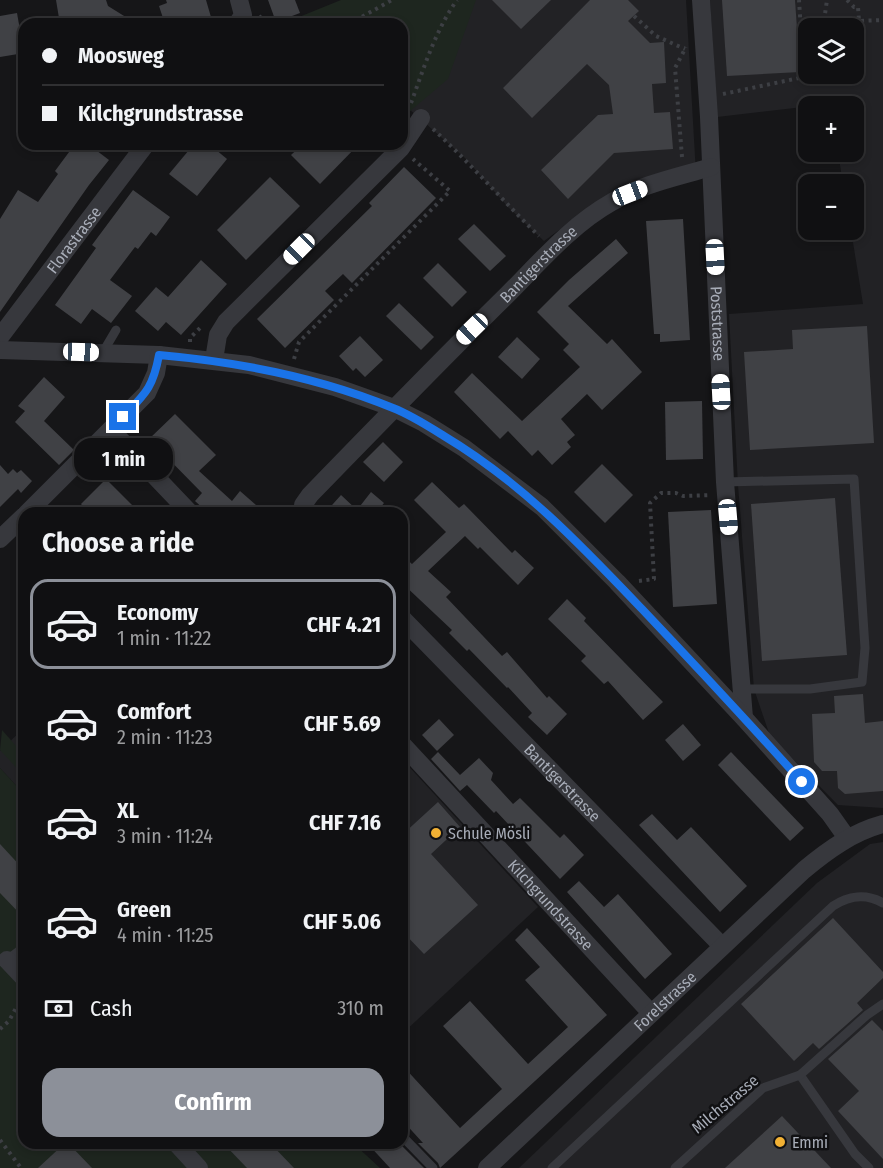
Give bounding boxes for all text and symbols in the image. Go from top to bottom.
map controls [798,18,864,240]
button: layers [798,18,864,84]
text: Moosweg [78,42,164,69]
button: + [798,96,864,162]
text: Kilchgrundstrasse [78,100,243,127]
button: − [798,174,864,240]
car [610,178,650,208]
street label: Florastrasse [42,203,105,277]
street label: Bantigerstrasse [496,221,581,306]
car [280,230,318,268]
car [705,239,725,275]
street label: Poststrasse [707,286,729,361]
car [453,310,491,348]
car [63,342,99,362]
car [711,374,731,410]
route end [109,403,136,430]
callout: 1 min [74,438,172,480]
text: 1 min [102,447,145,471]
car [717,498,739,536]
text: Choose a ride [42,527,194,559]
icon: car [45,597,99,651]
text: Economy [117,599,198,626]
text: CHF 4.21 [306,611,381,638]
text: 1 min · 11:22 [117,626,211,650]
icon: car [45,696,99,750]
text: Comfort [117,698,191,725]
text: CHF 5.69 [304,710,381,737]
text: 2 min · 11:23 [117,725,212,749]
street label: Bantigerstrasse [520,740,605,826]
route start [788,768,815,795]
icon: car [45,795,99,849]
text: XL [117,797,139,824]
text: CHF 7.16 [309,809,381,836]
text: 3 min · 11:24 [117,824,213,848]
place label: Schule Mösli [448,824,530,843]
marker: Schule Mösli [429,826,443,840]
street label: Kilchgrundstrasse [504,855,597,954]
icon: car [45,894,99,948]
text: Green [117,896,171,923]
text: CHF 5.06 [303,908,381,935]
text: 4 min · 11:25 [117,923,214,947]
street label: Forelstrasse [630,967,700,1035]
icon: cash [42,992,75,1025]
text: Cash [90,995,133,1022]
text: 310 m [337,996,384,1020]
button: Confirm [42,1068,384,1137]
street label: Milchstrasse [688,1071,762,1137]
place label: Emmi [792,1133,828,1152]
marker: Emmi [773,1135,787,1149]

